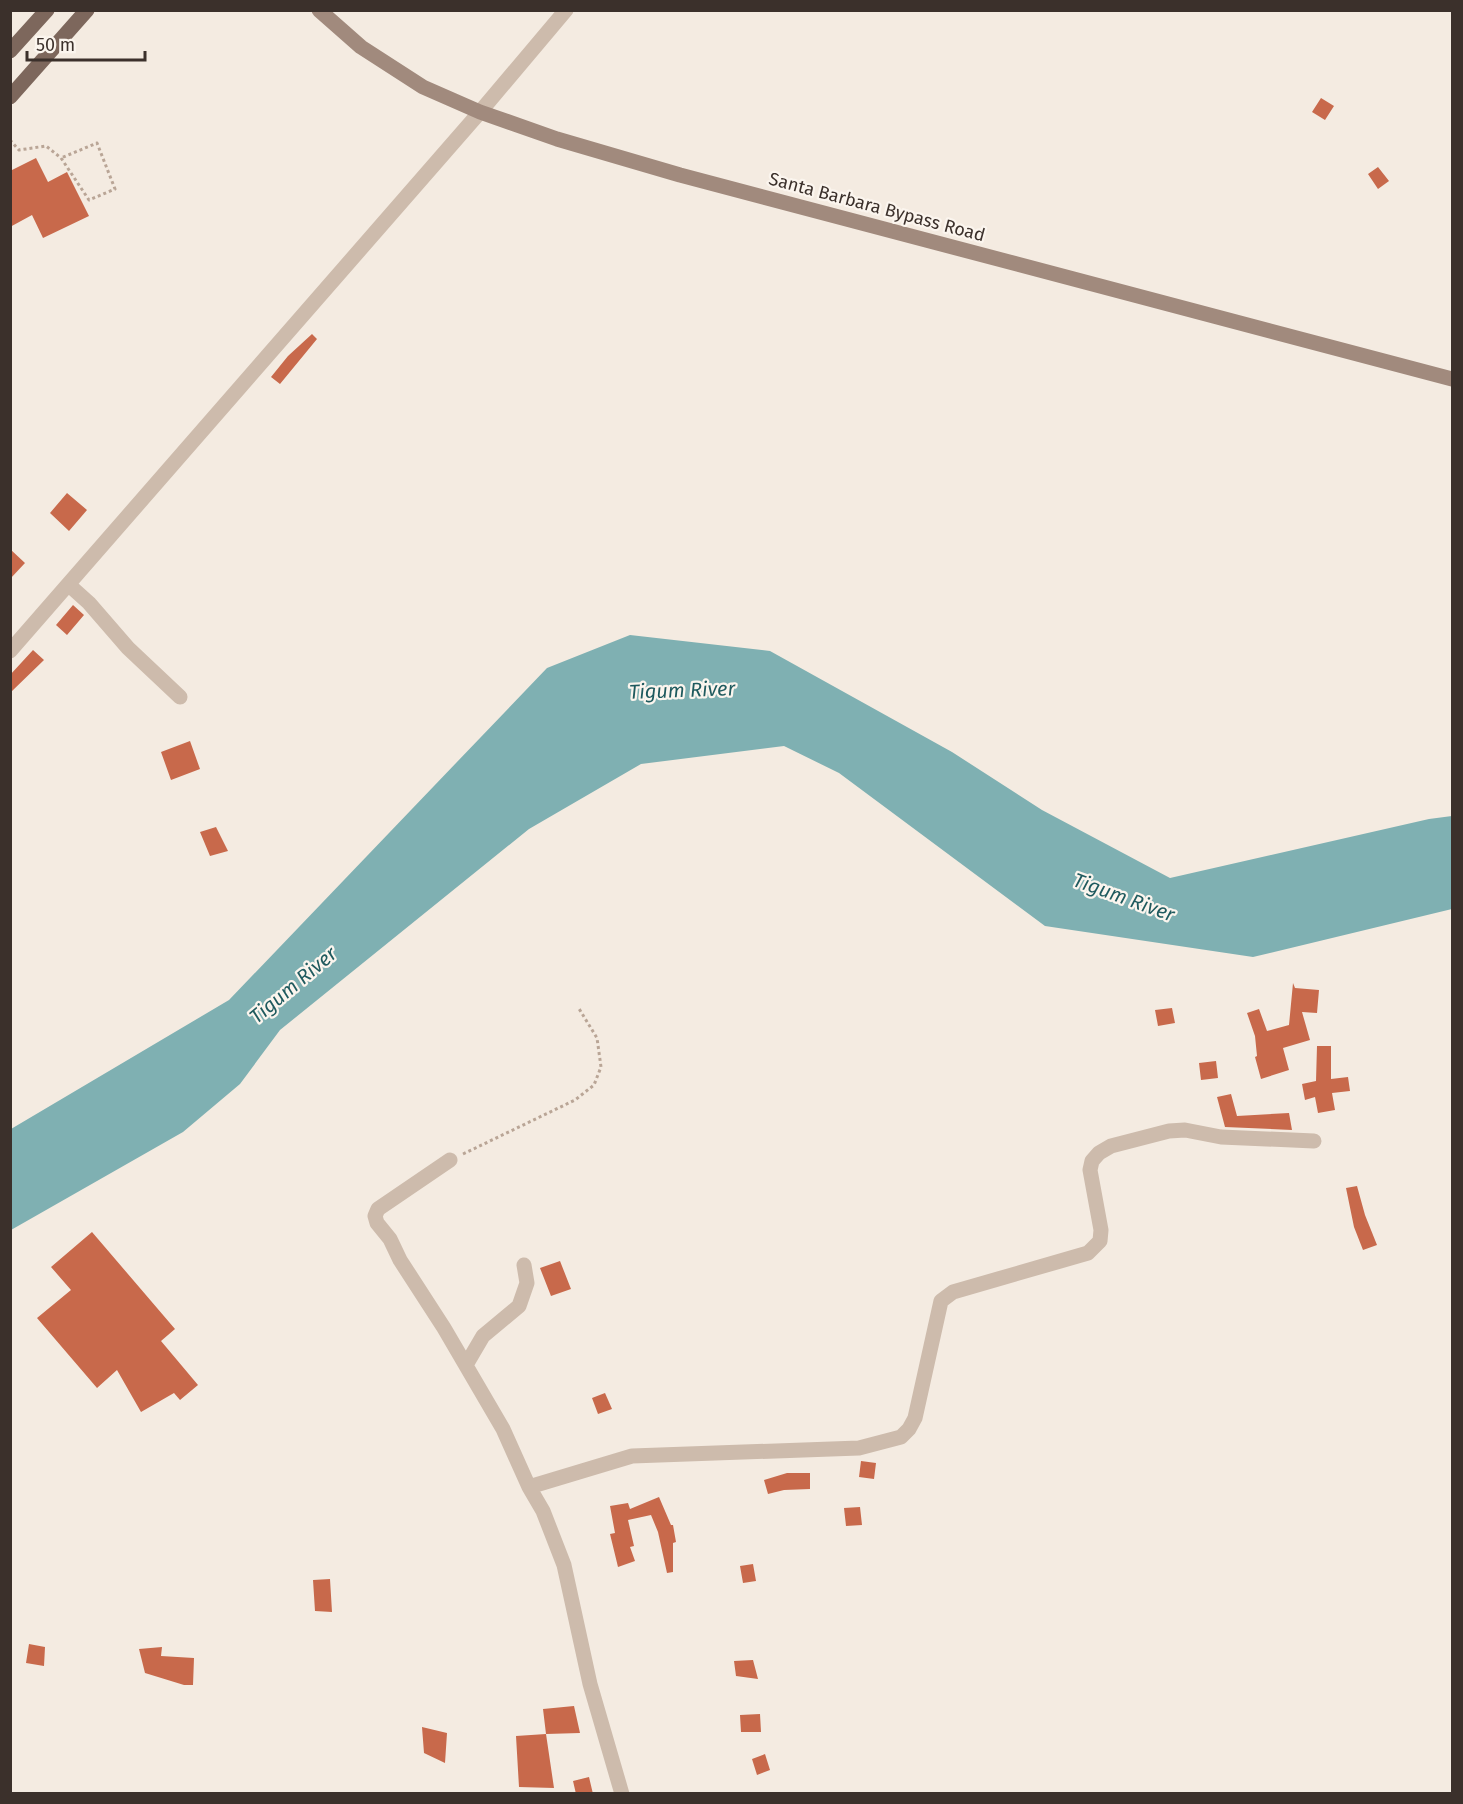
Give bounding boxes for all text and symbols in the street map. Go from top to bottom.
scale bar [27,24,146,62]
text: 50 m [36,34,75,56]
street label: Santa Barbara Bypass Road [767,168,987,246]
water label: Tigum River [628,676,737,704]
water label: Tigum River [1070,868,1179,927]
water label: Tigum River [245,941,342,1028]

